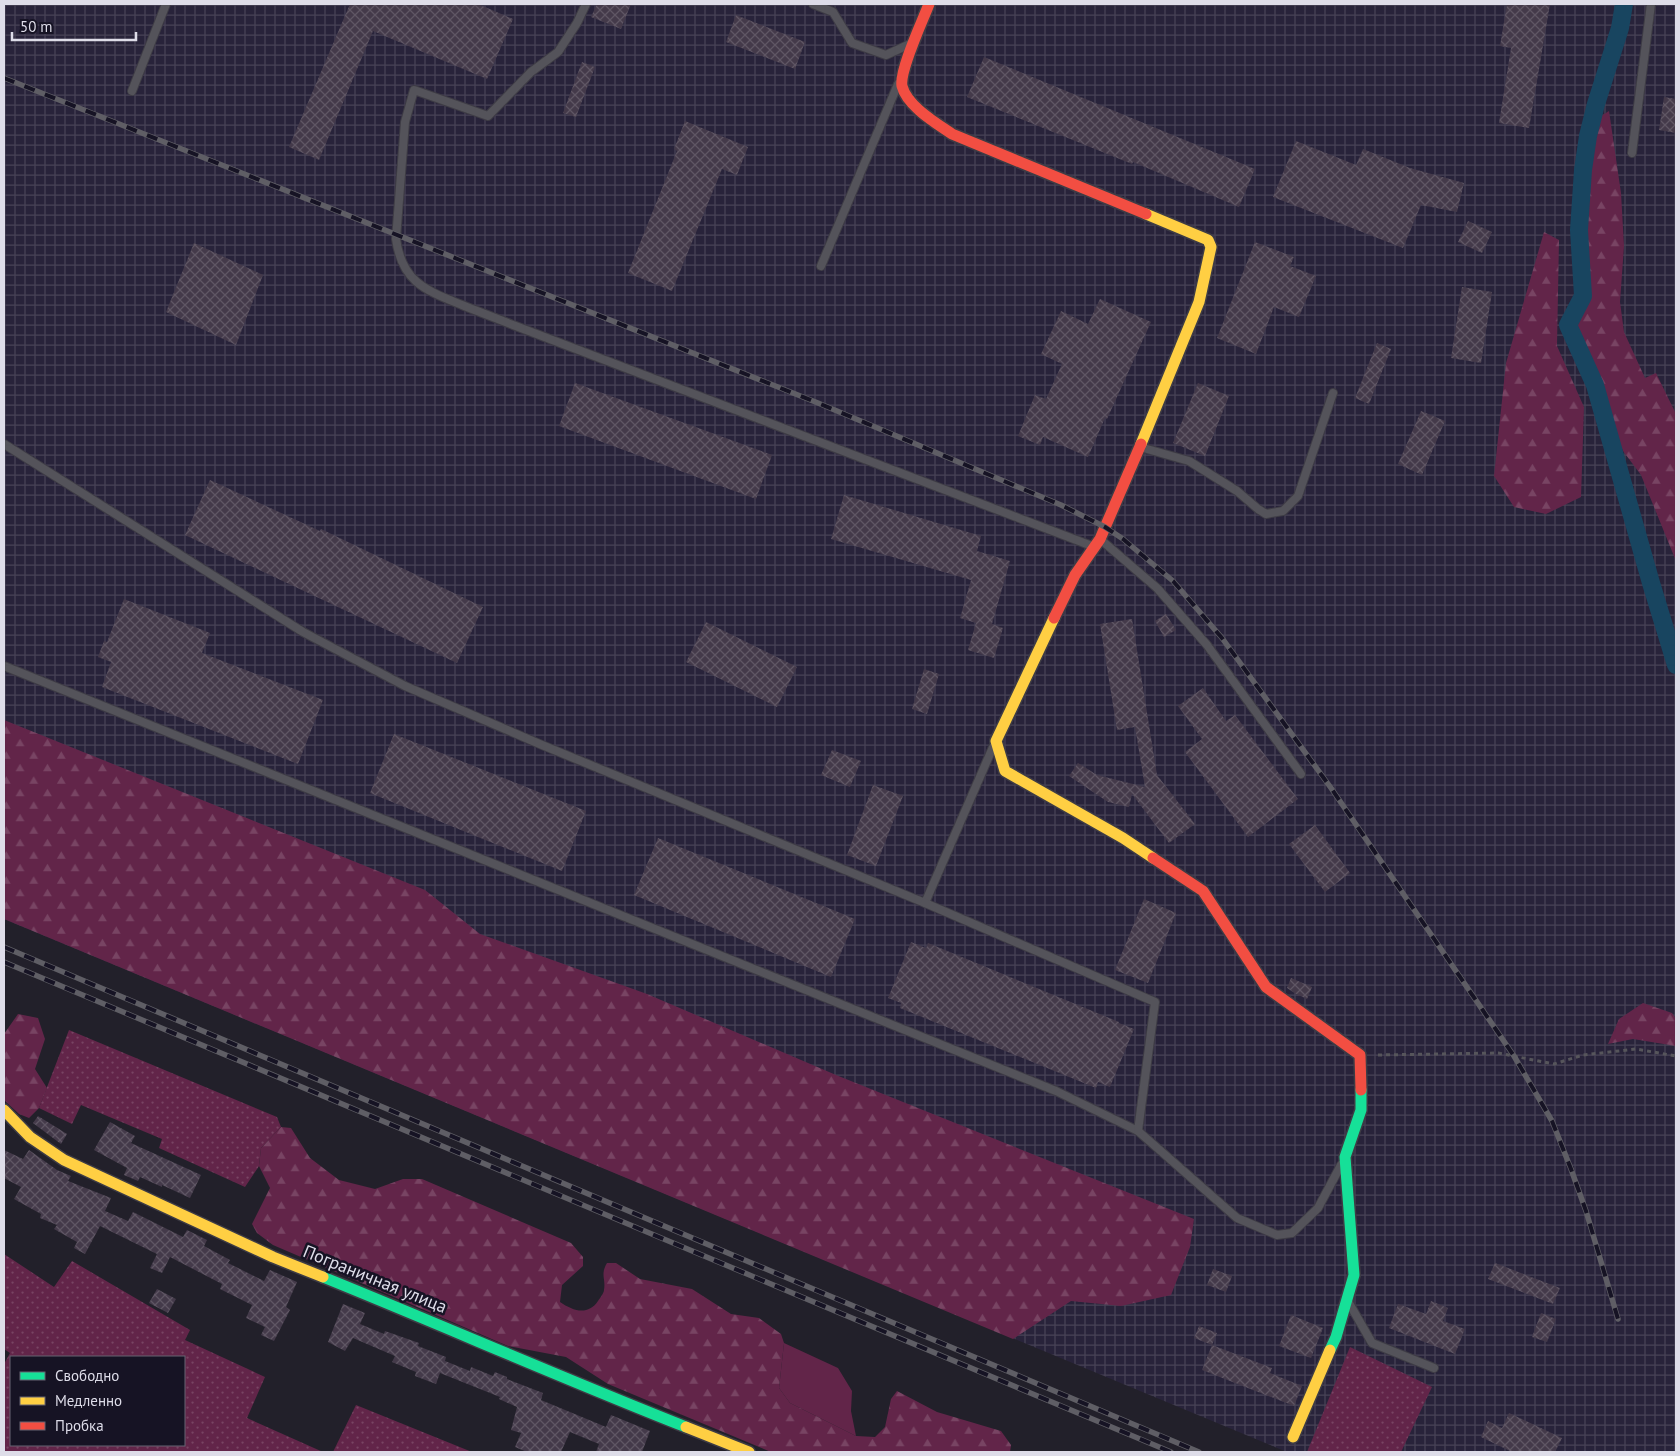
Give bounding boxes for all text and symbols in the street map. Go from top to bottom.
scale bar [12,10,136,42]
text: 50 m [20,17,53,36]
street label: Пограничная улица [300,1239,450,1318]
legend [10,1356,185,1446]
text: Свободно [55,1366,119,1385]
text: Медленно [55,1391,122,1410]
text: Пробка [55,1416,104,1435]

